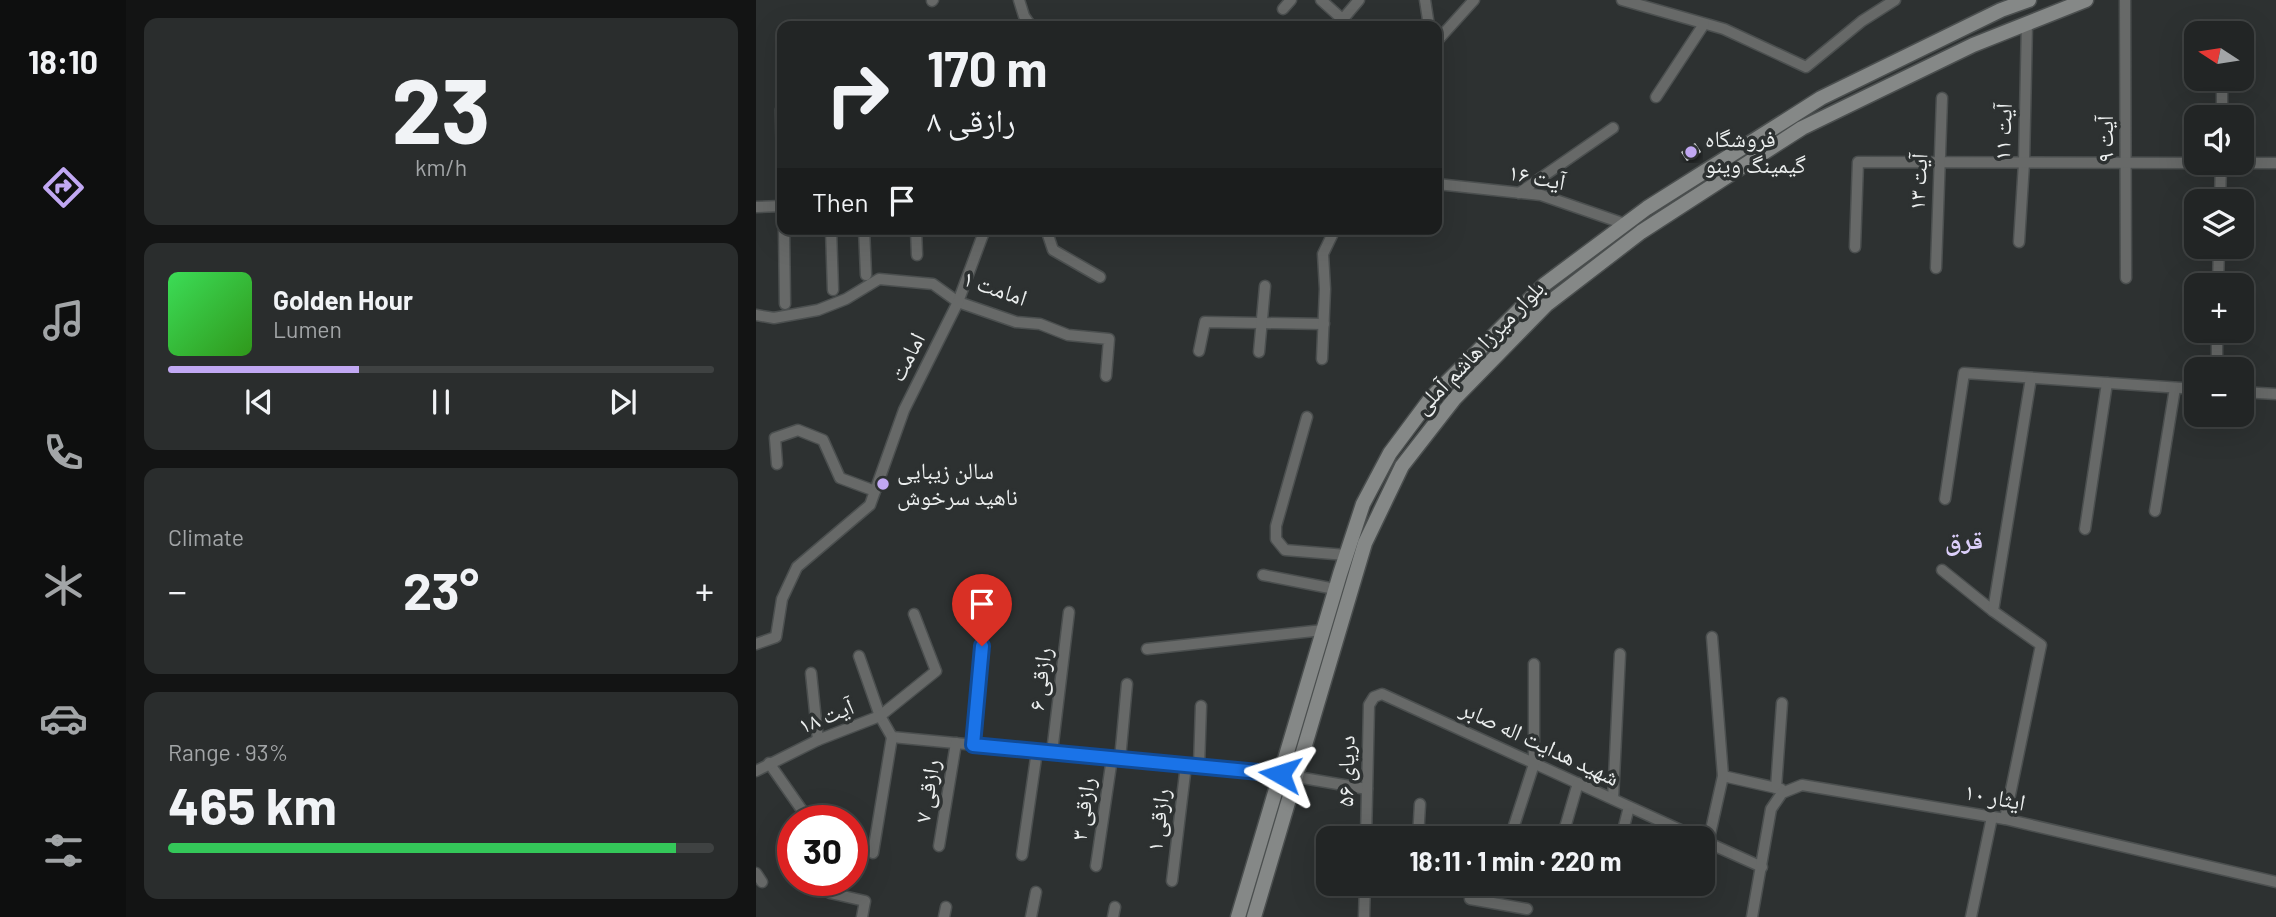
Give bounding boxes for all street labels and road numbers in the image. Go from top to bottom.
street label: آیت ۱۱ [1987,102,2017,161]
street label: آیت ۹ [2090,114,2118,163]
street label: آیت ۱۳ [1902,151,1933,211]
street label: آیت ۱۶ [1506,157,1569,196]
street label: امامت ۱ [960,263,1031,311]
street label: بلوار میرزا هاشم آملی [1407,273,1551,421]
street label: امامت [882,327,930,386]
street label: رازقی ۶ [1021,646,1058,712]
street label: آیت ۱۸ [794,691,859,739]
street label: شهید هدایت اله صابر [1455,693,1624,792]
street label: دریای ۵۶ [1330,735,1361,807]
street label: رازقی ۷ [907,757,946,825]
street label: رازقی ۳ [1064,775,1101,842]
street label: ایثار ۱۰ [1962,776,2028,816]
street label: رازقی ۱ [1139,787,1176,853]

